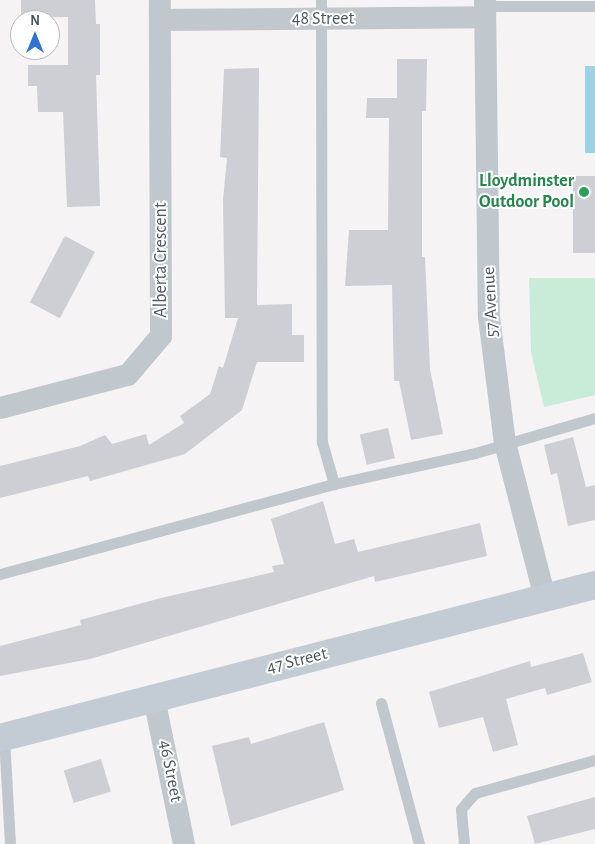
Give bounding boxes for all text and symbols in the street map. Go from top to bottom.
street label: 48 Street [292,8,354,30]
north arrow [10,10,60,60]
text: N [30,14,40,28]
place label: Lloydminster Outdoor Pool [479,171,574,213]
marker: Lloydminster Outdoor Pool [578,186,590,198]
street label: Alberta Crescent [150,202,172,318]
street label: 57 Avenue [478,266,504,338]
street label: 47 Street [265,643,329,679]
street label: 46 Street [153,738,187,804]

